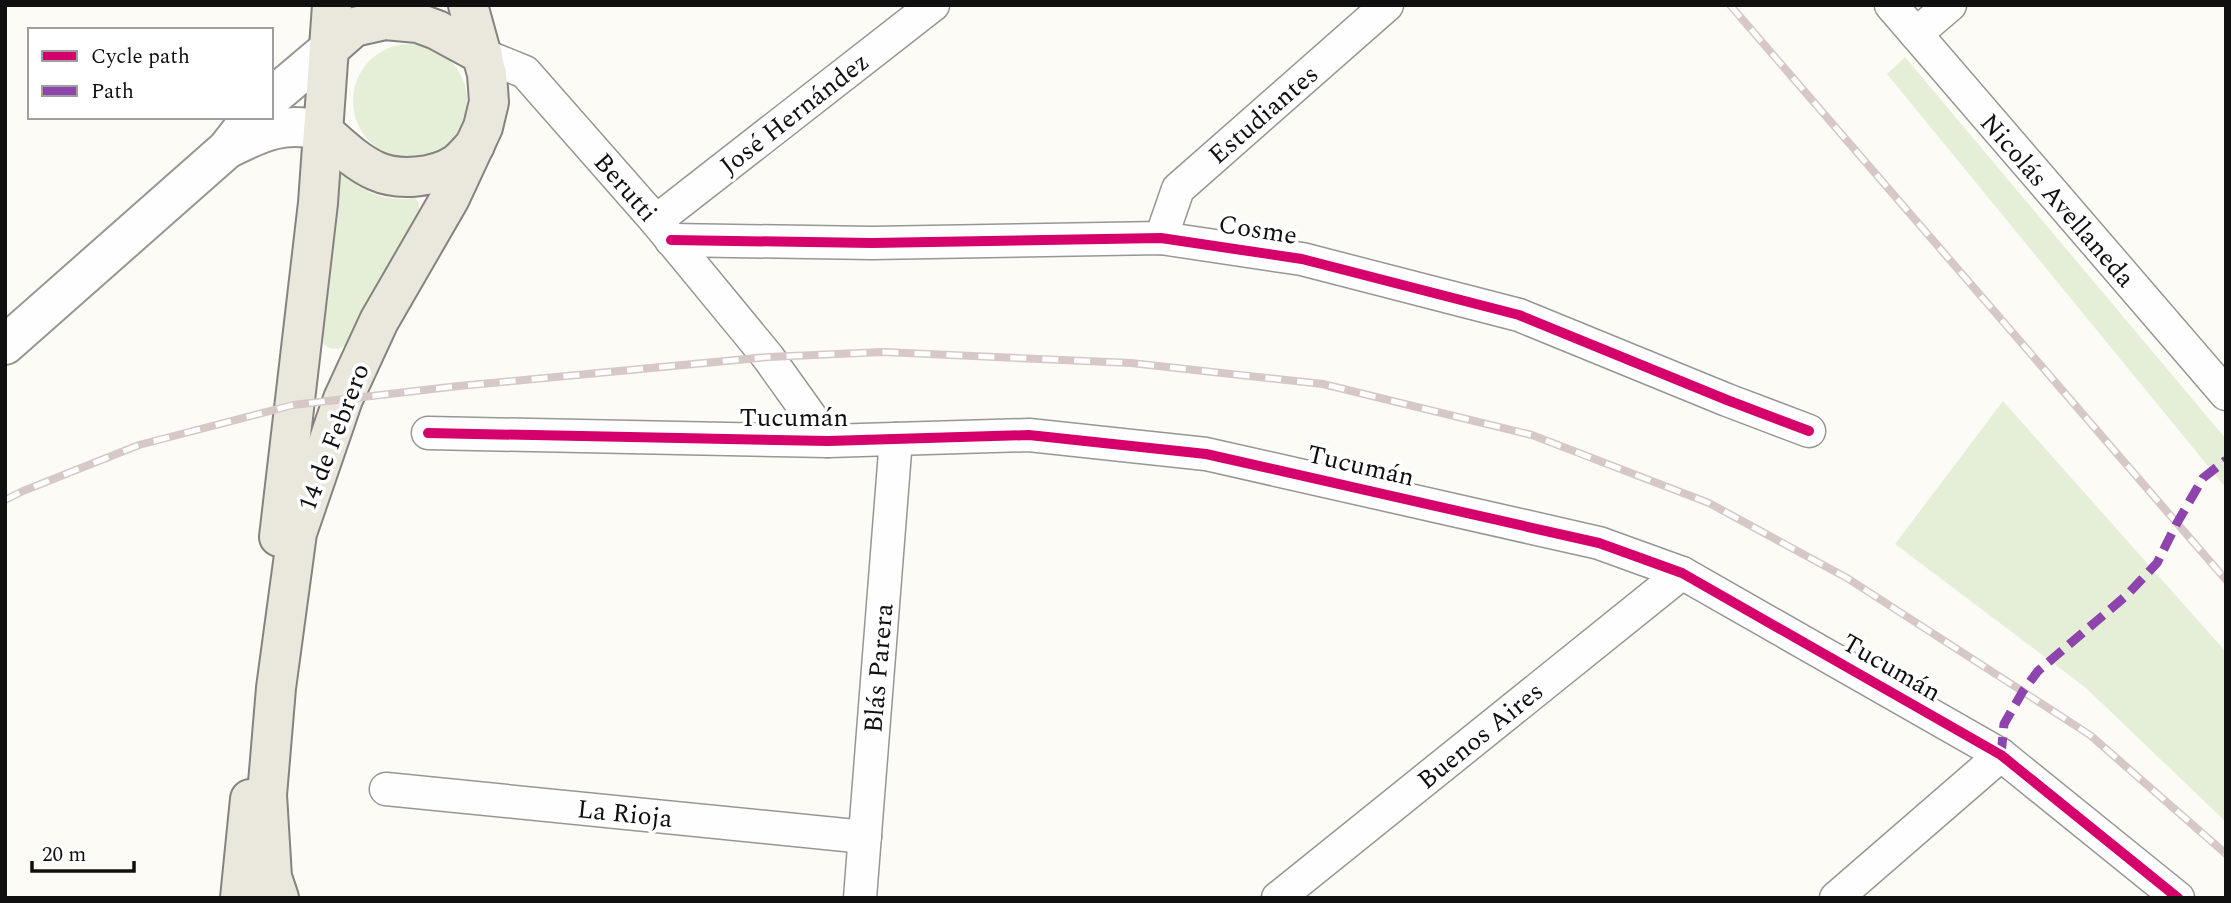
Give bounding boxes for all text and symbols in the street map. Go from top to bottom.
legend [28,28,273,119]
text: Cycle path [91,41,190,73]
street label: José Hernández [711,42,878,185]
street label: Estudiantes [1199,55,1328,174]
text: Path [91,76,134,108]
street label: Nicolás Avellaneda [1970,105,2145,297]
street label: Berutti [583,144,667,231]
street label: Cosme [1216,204,1300,256]
street label: 14 de Febrero [287,358,381,517]
street label: Tucumán [740,398,848,438]
street label: Tucumán [1303,434,1418,498]
street label: Blás Parera [853,601,905,735]
street label: Tucumán [1834,623,1949,712]
street label: Buenos Aires [1409,672,1553,799]
street label: La Rioja [575,789,675,839]
scale bar [32,830,133,874]
text: 20 m [42,839,86,871]

